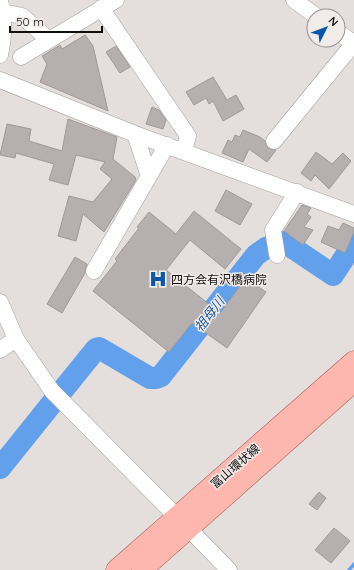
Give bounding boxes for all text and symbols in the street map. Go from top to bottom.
scale bar [10,8,102,34]
north arrow [306,8,346,48]
text: 50 m [16,14,44,29]
text: N [326,14,341,29]
hospital icon: 四方会有沢橋病院 [148,269,168,289]
place label: 四方会有沢橋病院 [171,272,267,287]
water label: 祖母川 [191,292,229,334]
street label: 富山環状線 [207,441,263,491]

